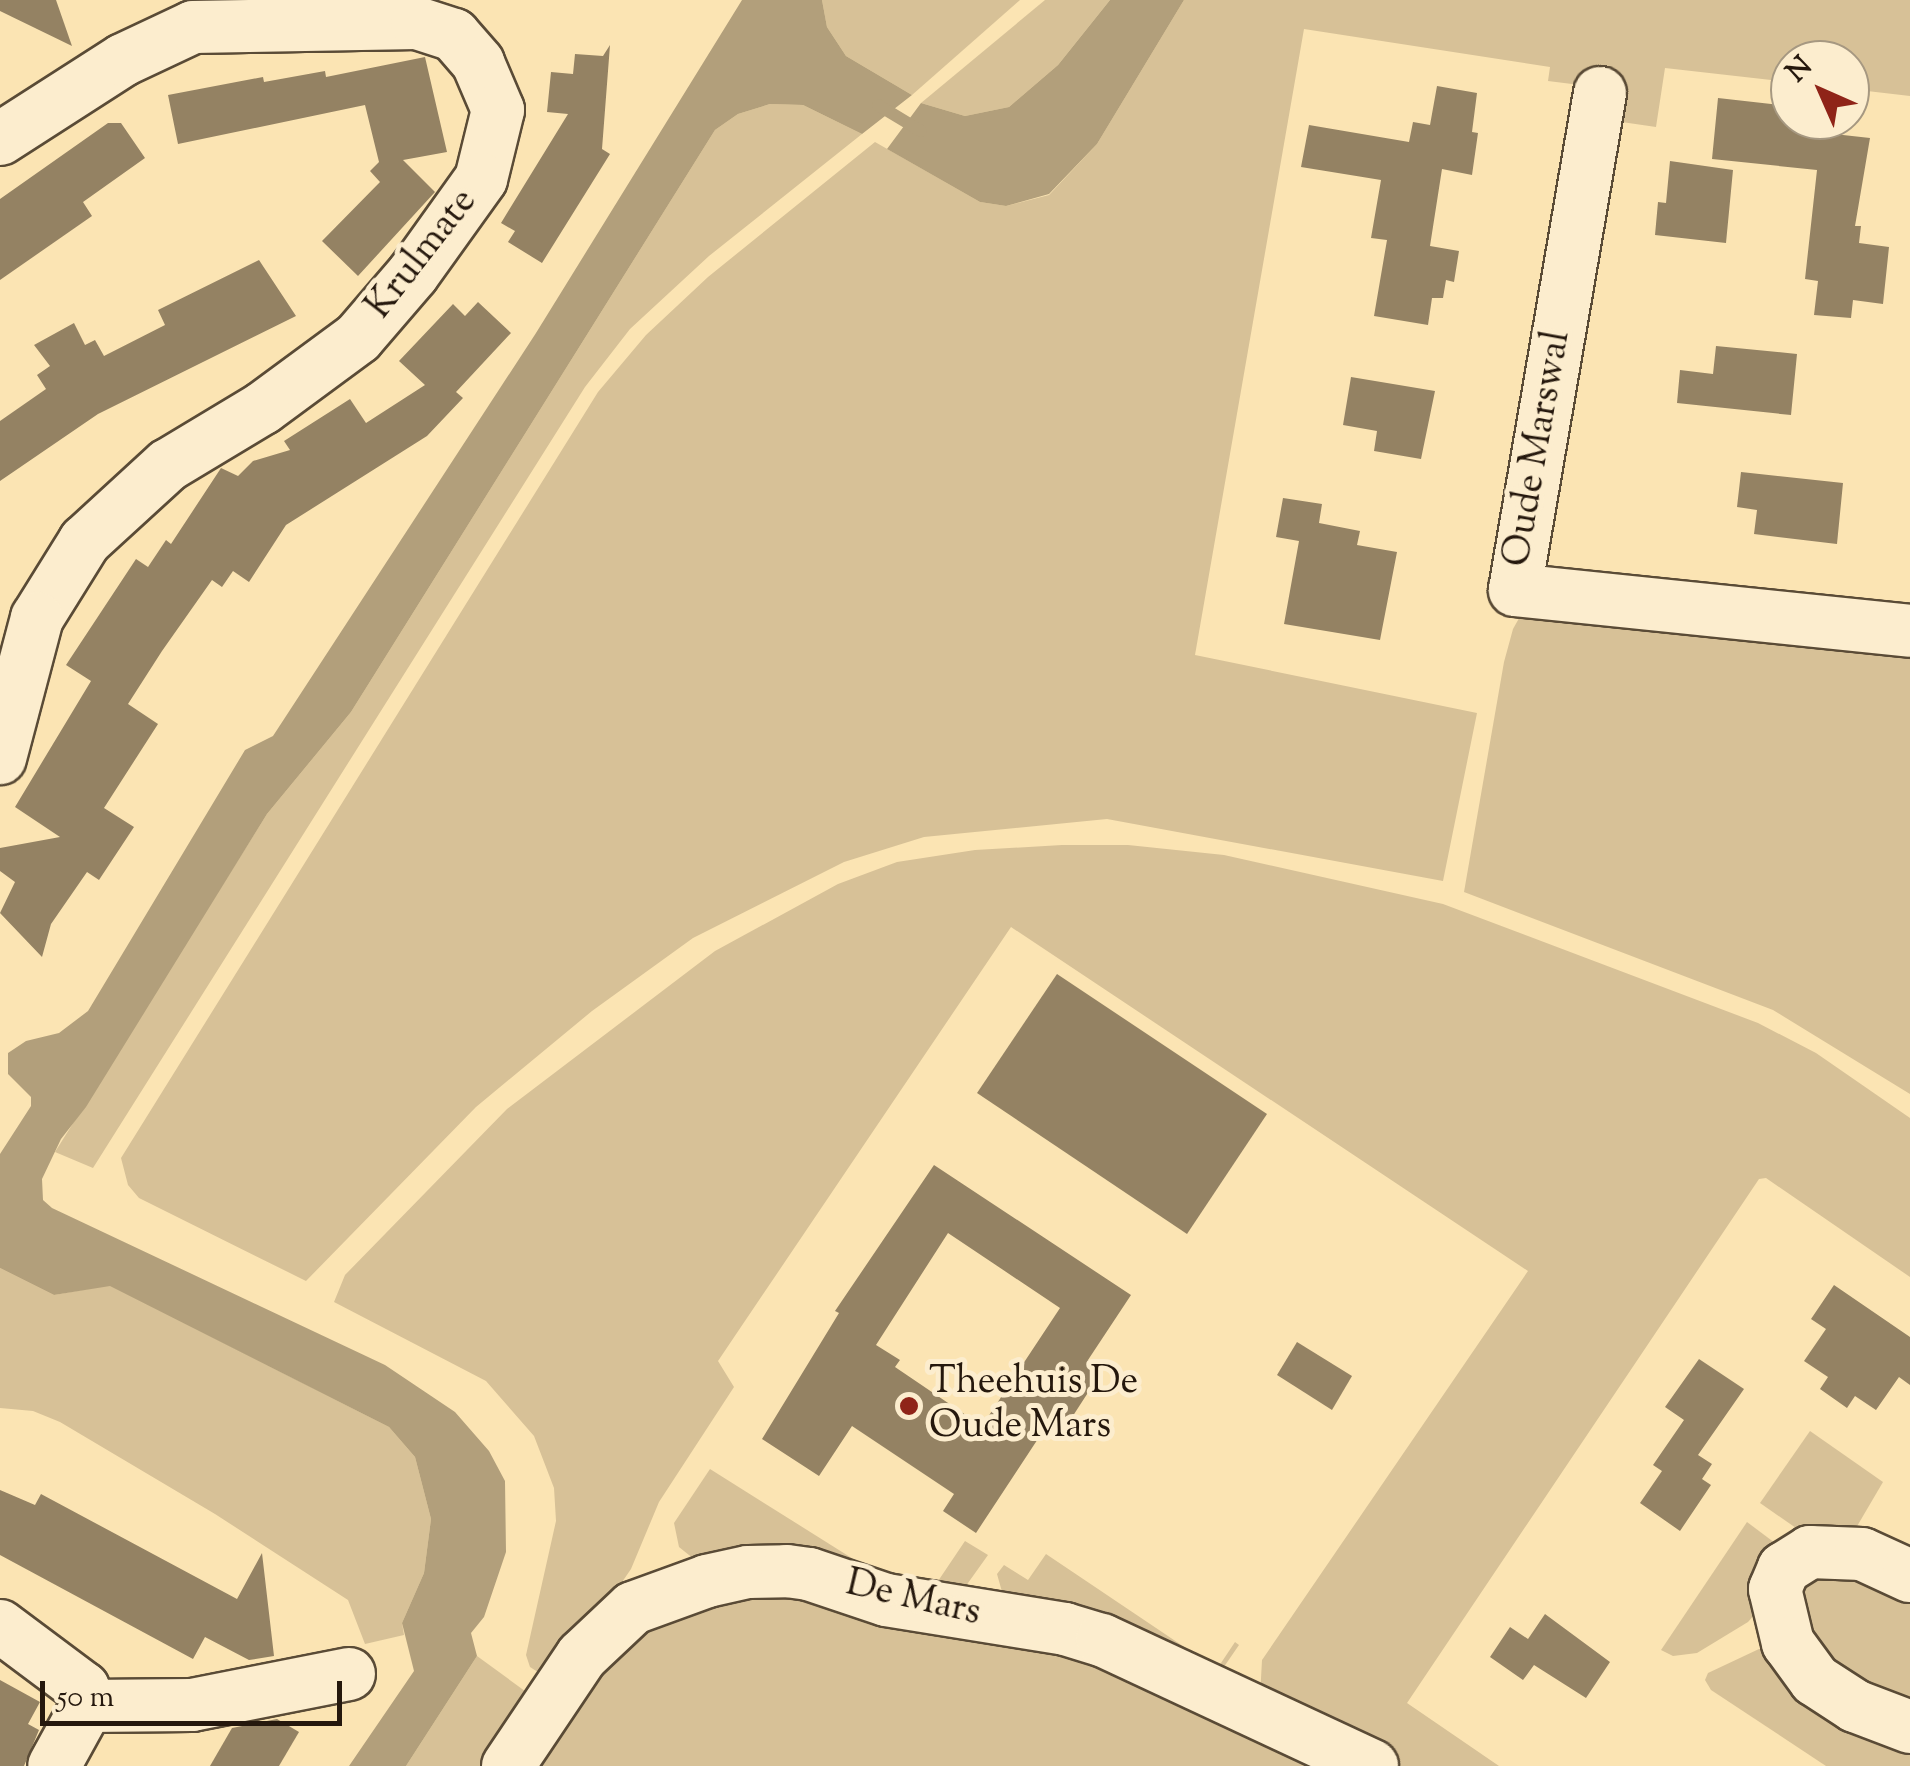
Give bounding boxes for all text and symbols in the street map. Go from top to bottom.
north arrow [1770,40,1870,140]
text: N [1778,48,1822,92]
street label: Krulmate [358,181,488,329]
street label: Oude Marswal [1496,327,1582,571]
place label: Theehuis De Oude Mars [929,1361,1138,1450]
marker: Theehuis De Oude Mars [898,1395,920,1417]
street label: De Mars [841,1562,985,1638]
scale bar [45,1661,348,1723]
text: 50 m [57,1677,114,1720]

